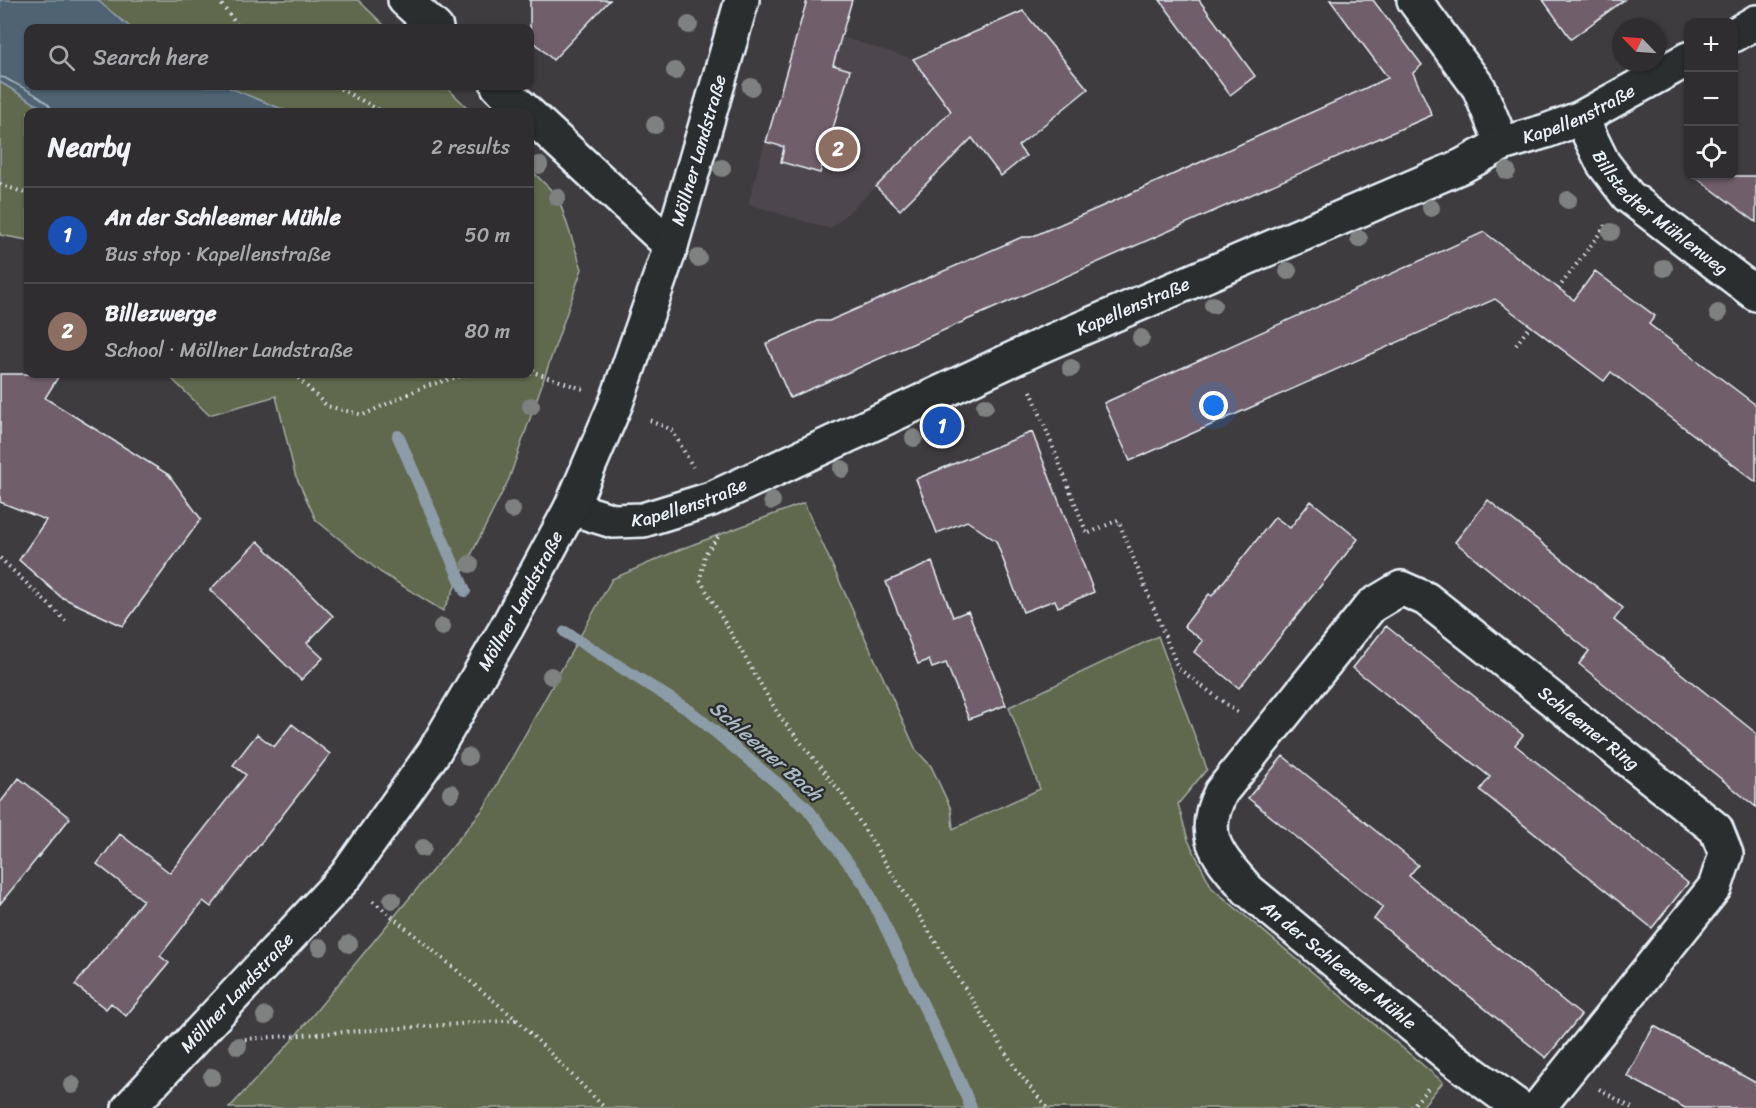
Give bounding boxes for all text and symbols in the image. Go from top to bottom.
north arrow [1612,18,1666,72]
map controls [1684,18,1738,180]
button: + [1684,18,1738,72]
search box [24,24,534,90]
text: Search here [93,38,209,77]
icon: search [45,41,78,74]
street label: Möllner Landstraße [662,71,736,230]
button: − [1684,72,1738,126]
street label: Kapellenstraße [1519,75,1641,153]
text: Nearby [48,124,130,170]
pin: 2 [818,126,858,172]
button: locate [1684,126,1738,180]
text: 2 results [431,130,510,165]
street label: Billstedter Mühlenweg [1583,144,1736,284]
text: An der Schleemer Mühle [105,198,341,237]
text: 1 [63,218,72,253]
text: 50 m [465,218,510,253]
text: Bus stop · Kapellenstraße [105,237,331,272]
street label: Kapellenstraße [1071,268,1195,345]
text: Billezwerge [105,294,217,333]
text: 2 [62,314,73,349]
text: 80 m [465,314,510,349]
text: School · Möllner Landstraße [105,333,353,368]
your location [1199,391,1228,420]
pin: 1 [922,404,962,448]
street label: Kapellenstraße [631,468,753,536]
street label: Möllner Landstraße [469,525,572,677]
street label: Schleemer Ring [1531,677,1647,779]
water label: Schleemer Bach [701,692,832,811]
street label: An der Schleemer Mühle [1253,891,1424,1038]
street label: Möllner Landstraße [172,925,302,1061]

